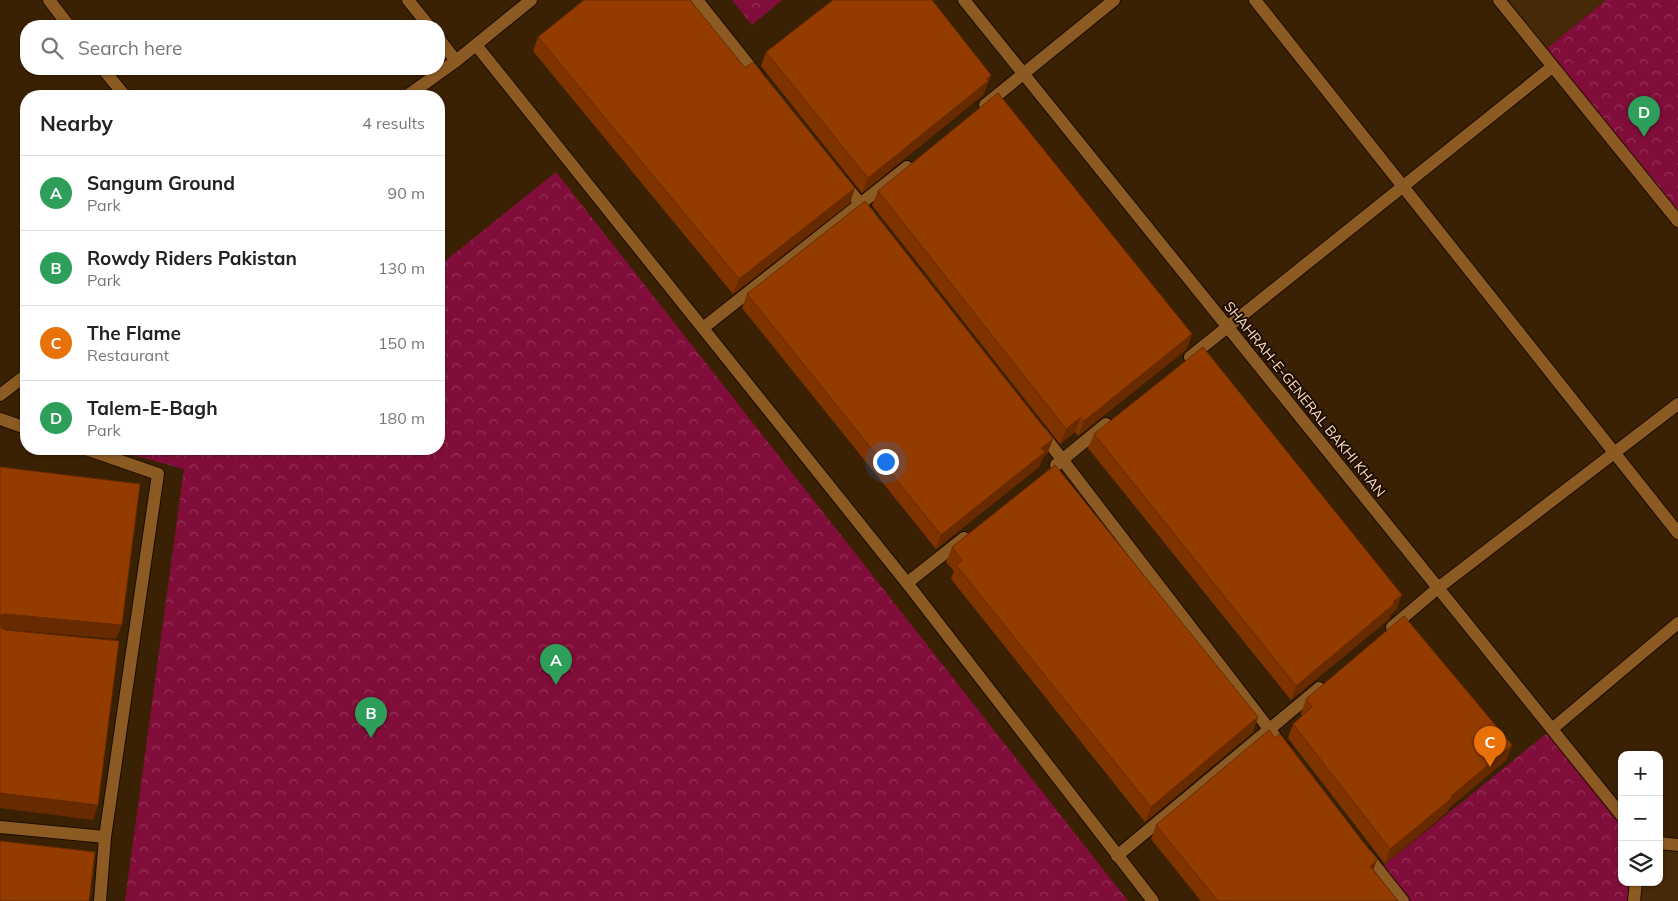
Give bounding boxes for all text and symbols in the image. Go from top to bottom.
search box [20,20,445,75]
icon: search [38,34,66,62]
text: Search here [78,36,182,60]
pin: D [1628,96,1660,137]
text: Nearby [40,110,113,136]
text: 4 results [362,113,425,133]
text: Sangum Ground [87,171,235,195]
text: A [50,183,62,203]
text: 90 m [388,183,425,203]
text: Park [87,195,121,215]
text: Rowdy Riders Pakistan [87,246,297,270]
text: B [50,258,62,278]
text: 130 m [378,258,425,278]
text: Park [87,270,121,290]
street label: SHAHRAH-E-GENERAL BAKHI KHAN [1220,298,1390,500]
text: The Flame [87,321,181,345]
text: C [51,333,61,353]
text: 150 m [378,333,425,353]
text: Restaurant [87,345,169,365]
text: Talem-E-Bagh [87,396,218,420]
text: D [50,408,62,428]
text: 180 m [378,408,425,428]
text: Park [87,420,121,440]
your location [873,449,899,475]
pin: A [540,644,572,685]
pin: B [355,697,387,738]
pin: C [1474,726,1506,767]
map controls [1618,751,1663,886]
button: + [1618,751,1663,796]
button: − [1618,796,1663,841]
button: layers [1618,841,1663,886]

